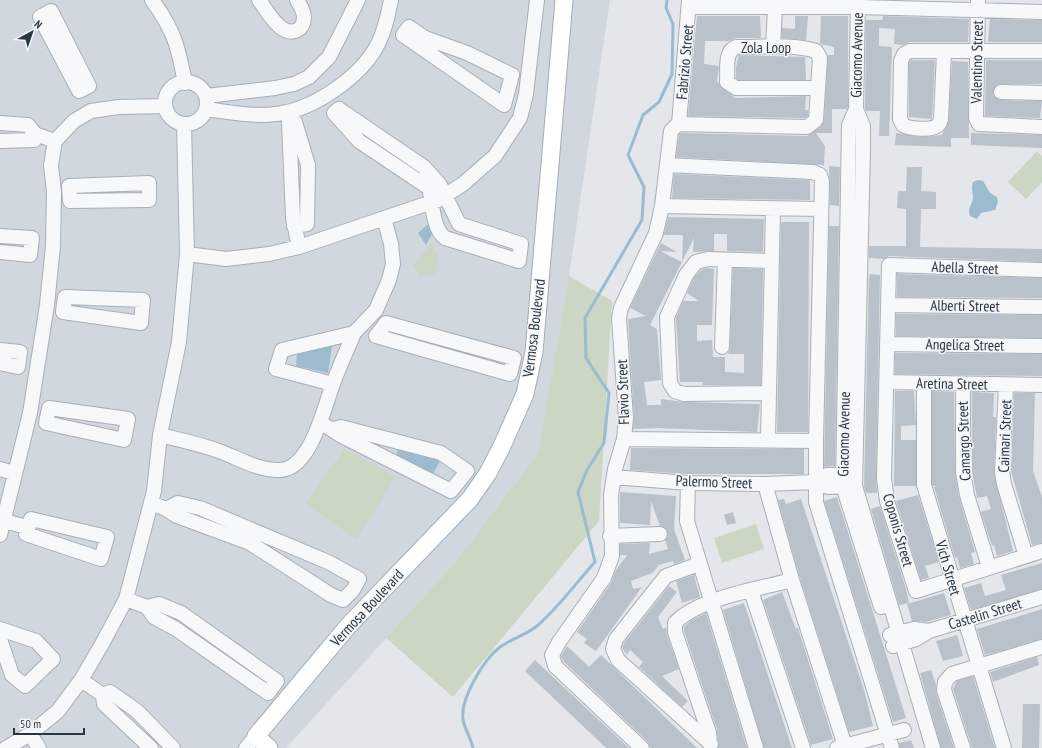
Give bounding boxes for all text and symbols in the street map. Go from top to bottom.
north arrow [12,12,52,52]
street label: Giacomo Avenue [846,12,867,98]
text: N [32,17,45,32]
street label: Valentino Street [966,20,987,105]
street label: Fabrizio Street [672,24,697,100]
street label: Zola Loop [741,38,791,57]
street label: Abella Street [931,257,999,278]
street label: Vermosa Boulevard [518,278,549,379]
street label: Alberti Street [930,295,1000,316]
street label: Angelica Street [926,334,1005,355]
street label: Flavio Street [612,359,633,425]
street label: Aretina Street [916,373,988,394]
street label: Giacomo Avenue [833,391,854,477]
street label: Caimari Street [994,399,1015,473]
street label: Camargo Street [953,401,974,481]
street label: Palermo Street [675,471,753,492]
street label: Coponis Street [879,491,918,569]
street label: Vich Street [931,537,965,598]
street label: Vermosa Boulevard [325,565,407,651]
street label: Castelin Street [946,593,1024,634]
scale bar [14,710,84,736]
text: 50 m [20,716,41,731]

